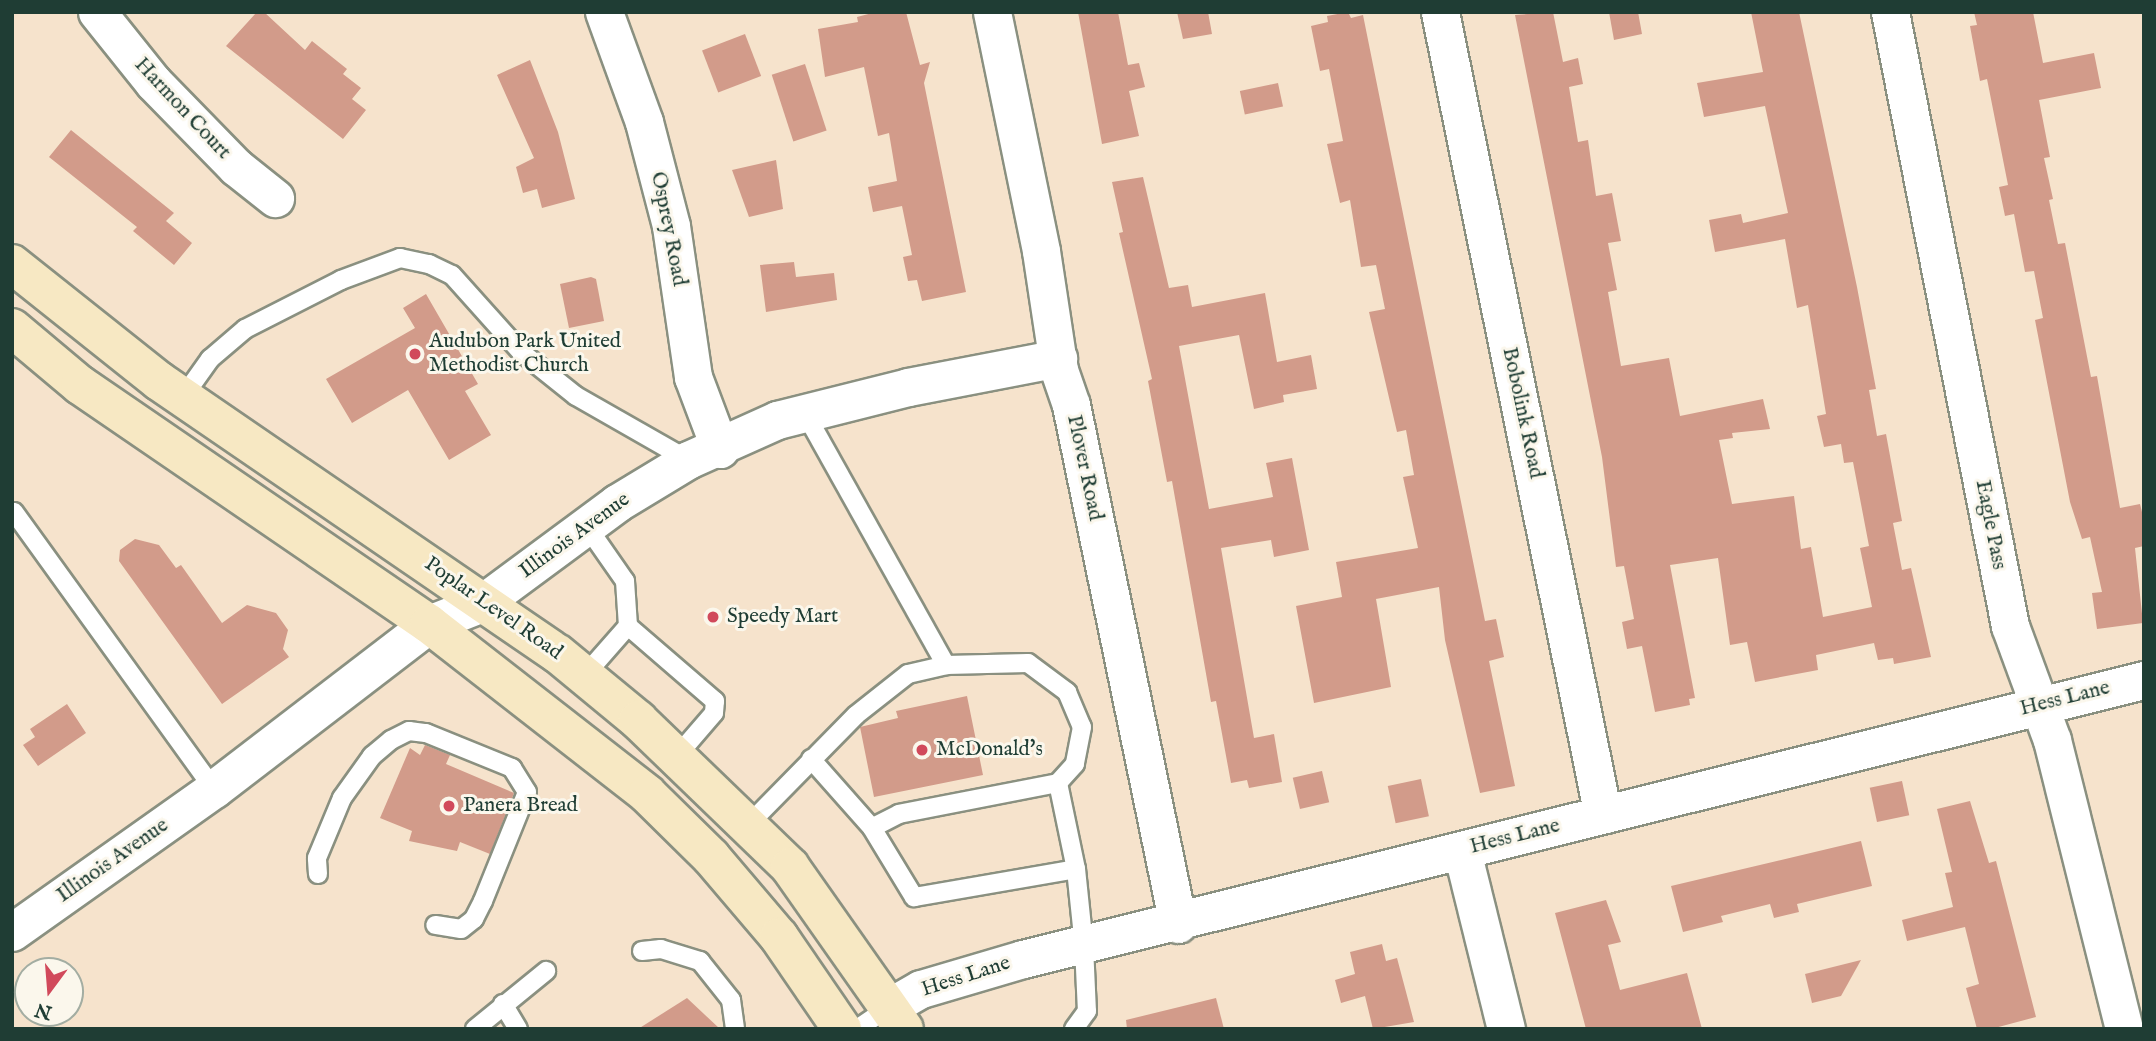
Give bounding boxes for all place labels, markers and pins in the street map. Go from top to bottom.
place label: Audubon Park United Methodist Church [429,329,621,379]
marker: Audubon Park United Methodist Church [407,346,423,362]
place label: Speedy Mart [727,604,838,630]
marker: Speedy Mart [705,609,721,625]
place label: McDonald's [936,737,1043,763]
marker: McDonald's [914,742,930,758]
place label: Panera Bread [463,793,578,819]
marker: Panera Bread [441,798,457,814]

